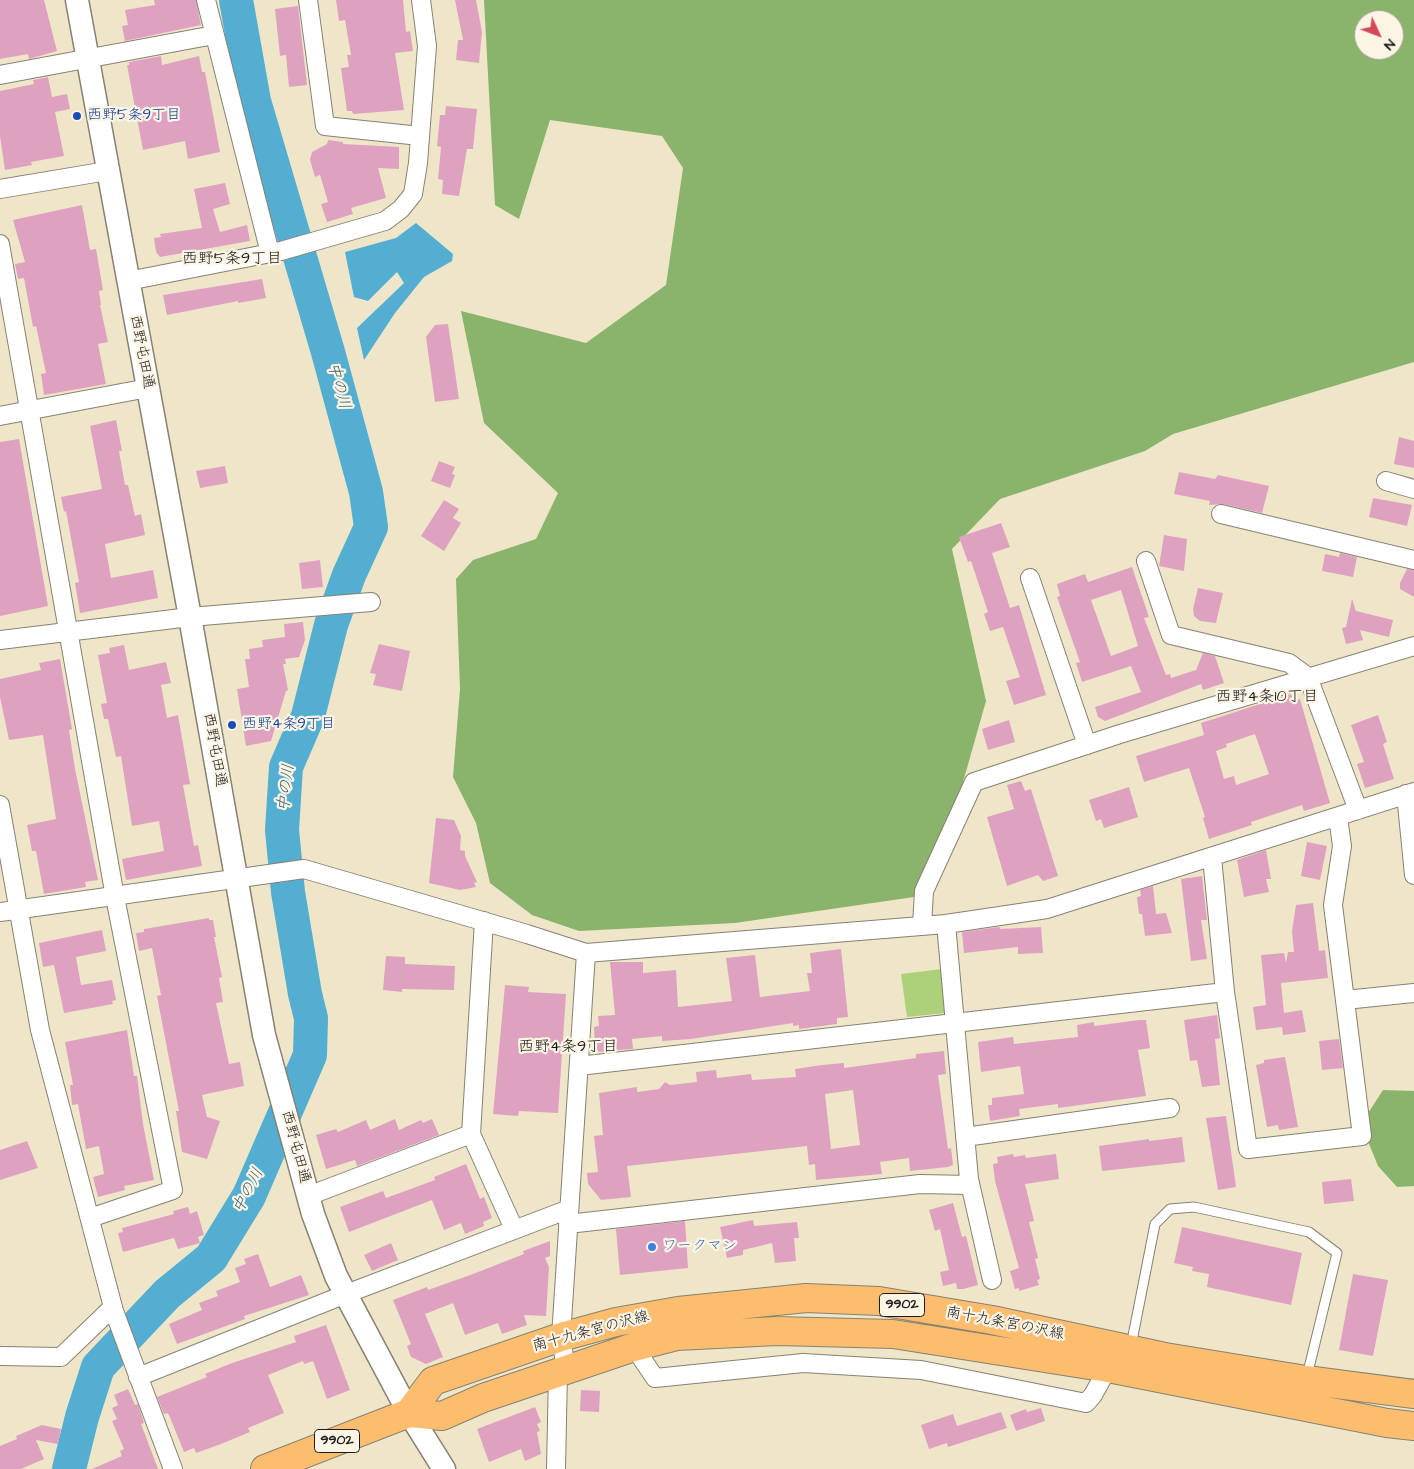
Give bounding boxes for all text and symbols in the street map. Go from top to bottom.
north arrow [1354,10,1404,60]
text: N [1379,35,1400,55]
place label: 西野5条9丁目 [87,107,181,125]
marker: 西野5条9丁目 [71,110,83,122]
district label: 西野5条9丁目 [182,250,282,270]
street label: 西野屯田通 [125,313,157,391]
water label: 中の川 [323,360,353,412]
district label: 西野4条10丁目 [1215,688,1319,708]
street label: 西野屯田通 [199,712,229,788]
place label: 西野4条9丁目 [242,716,336,734]
marker: 西野4条9丁目 [226,719,238,731]
water label: 中の川 [275,763,299,813]
district label: 西野4条9丁目 [518,1038,618,1058]
street label: 西野屯田通 [277,1108,313,1186]
water label: 中の川 [230,1165,268,1217]
place label: ワークマン [662,1238,737,1256]
marker: ワークマン [646,1241,658,1253]
road number: 9902 [880,1294,924,1316]
street label: 南十九条宮の沢線 [944,1304,1066,1344]
street label: 南十九条宮の沢線 [531,1308,651,1356]
road number: 9902 [314,1430,360,1452]

